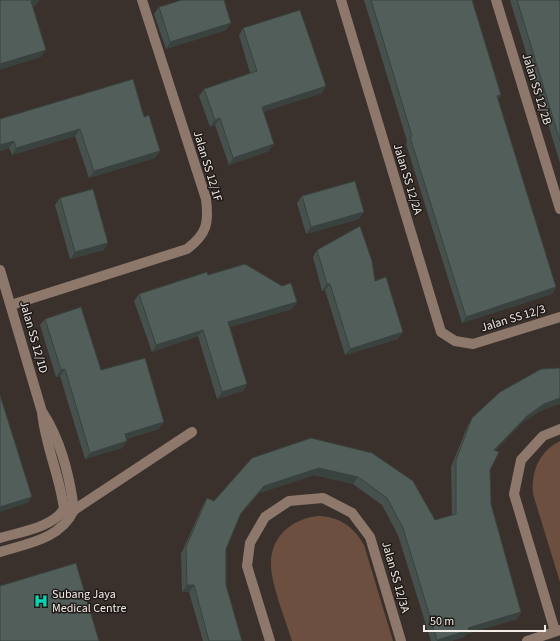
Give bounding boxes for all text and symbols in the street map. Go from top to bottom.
street label: Jalan SS 12/2B [518,51,555,127]
street label: Jalan SS 12/1F [189,129,226,204]
street label: Jalan SS 12/2A [389,142,427,217]
street label: Jalan SS 12/1D [15,299,52,375]
street label: Jalan SS 12/3 [479,301,548,336]
street label: Jalan SS 12/3A [377,539,414,615]
place label: Subang Jaya Medical Centre [52,586,127,617]
hospital icon: Subang Jaya Medical Centre [33,593,49,609]
scale bar [424,607,545,633]
text: 50 m [430,613,454,630]

